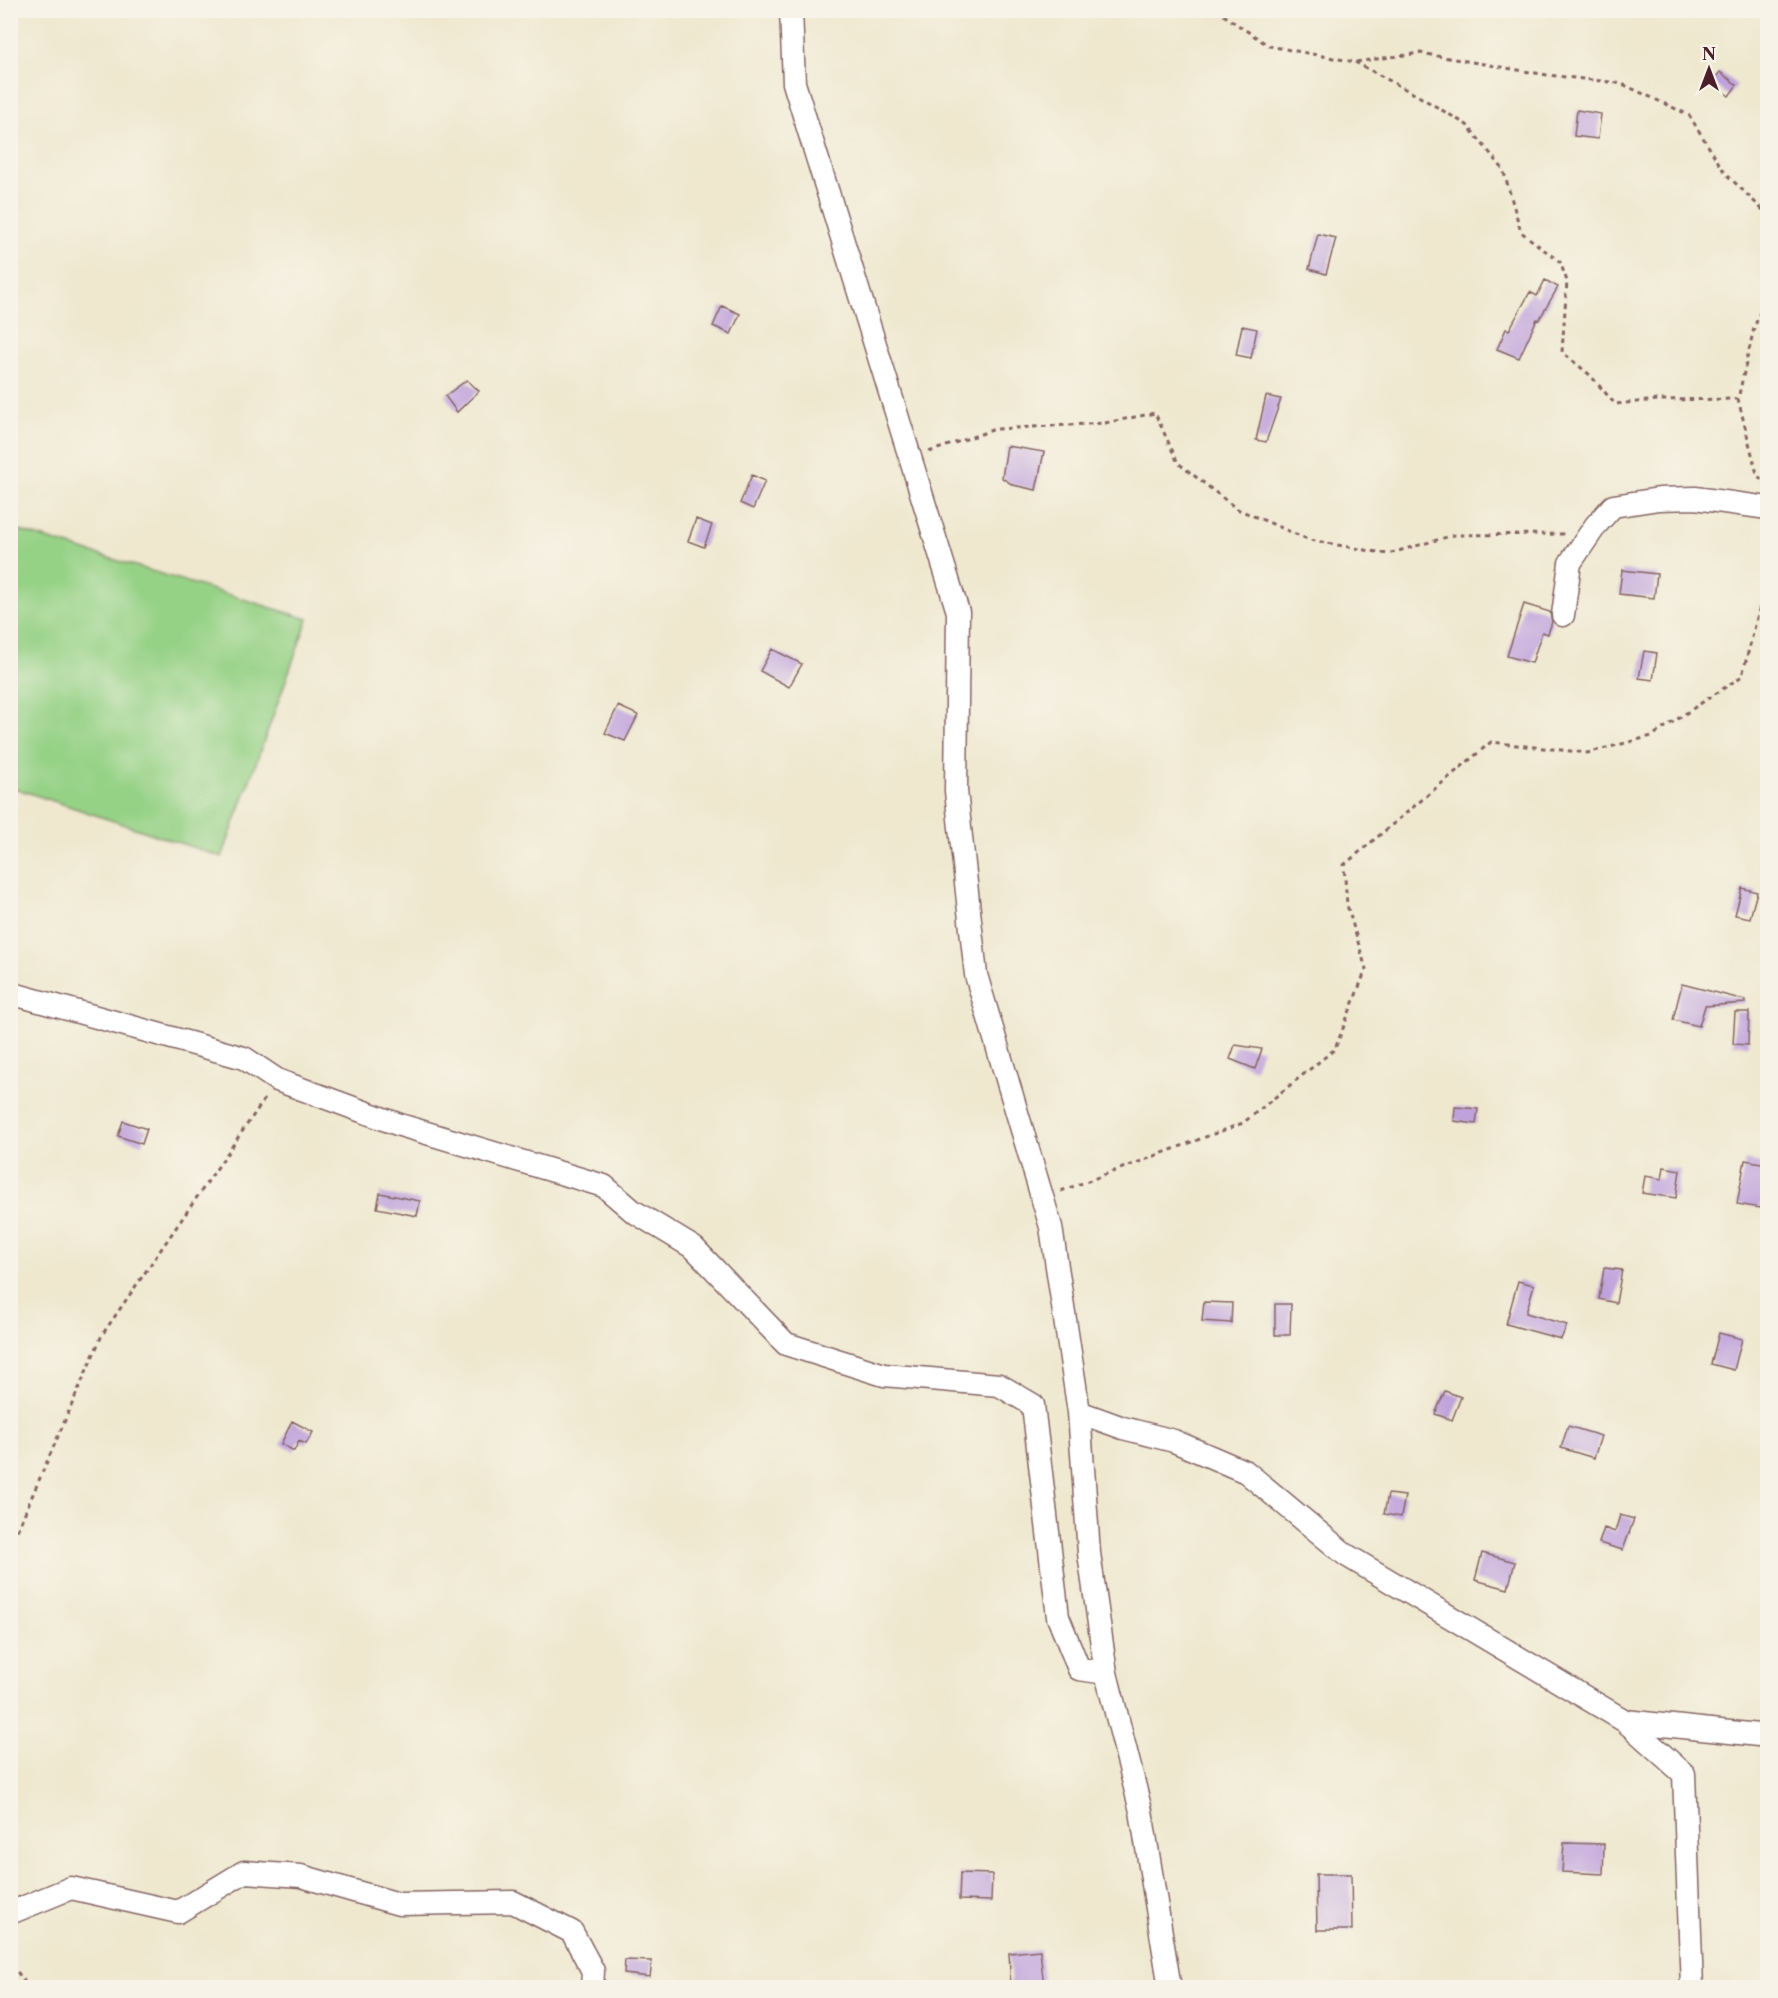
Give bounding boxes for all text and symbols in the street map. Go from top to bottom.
north arrow [1679,39,1739,99]
text: N [1702,44,1716,64]

